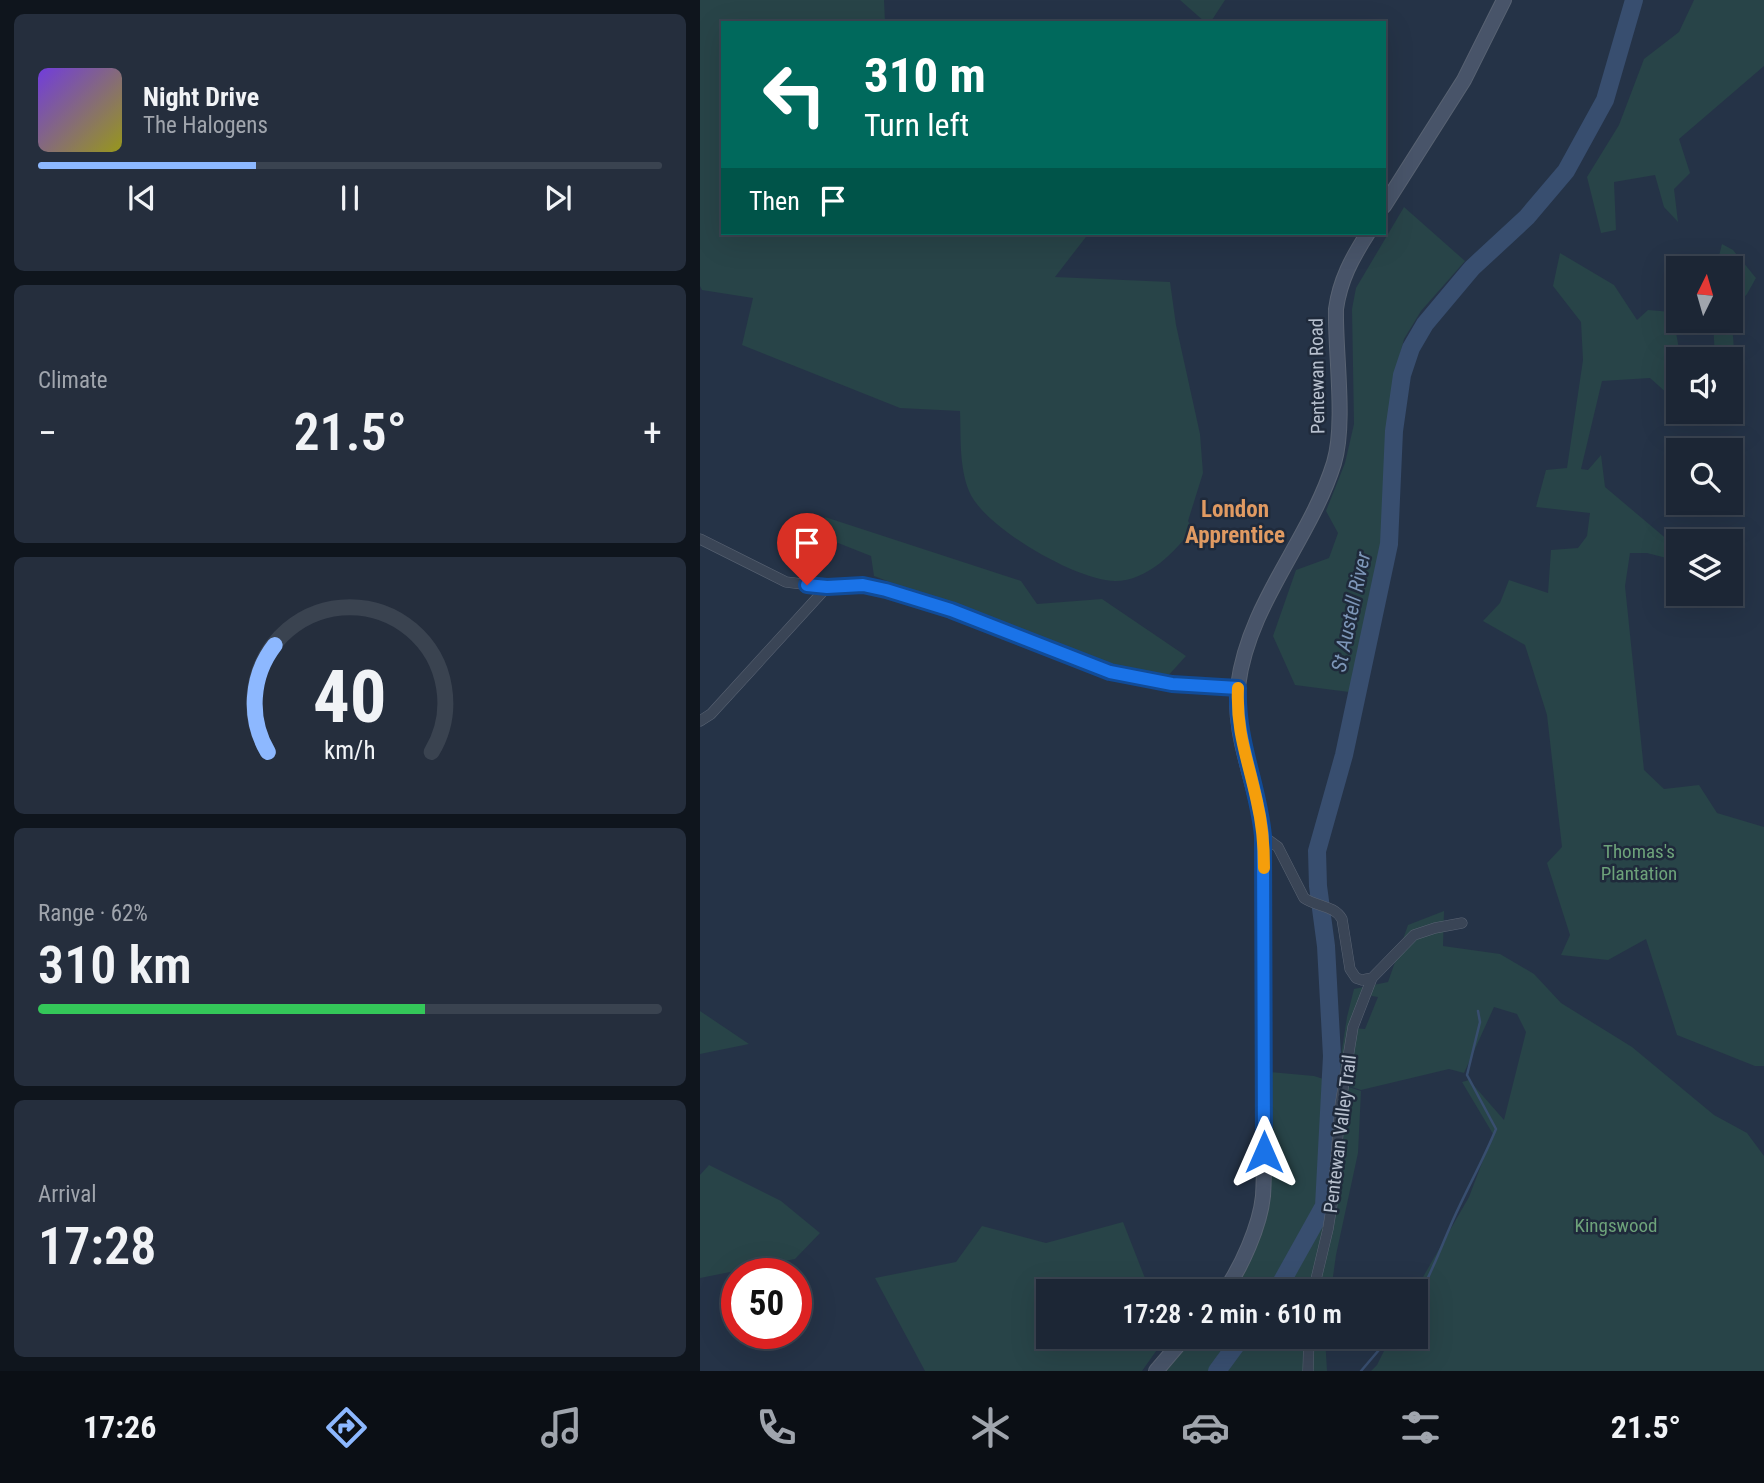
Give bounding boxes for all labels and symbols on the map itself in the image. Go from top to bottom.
north arrow [1666,256,1743,332]
street label: Pentewan Road [1304,318,1330,434]
district label: London Apprentice [1185,496,1285,549]
pin [777,513,837,585]
water label: St Austell River [1327,549,1376,674]
park label: Thomas's Plantation [1601,840,1677,885]
street label: Pentewan Valley Trail [1319,1054,1361,1214]
position arrow [1227,1115,1301,1189]
park label: Kingswood [1575,1214,1657,1237]
speed limit sign: 50 [721,1258,812,1349]

